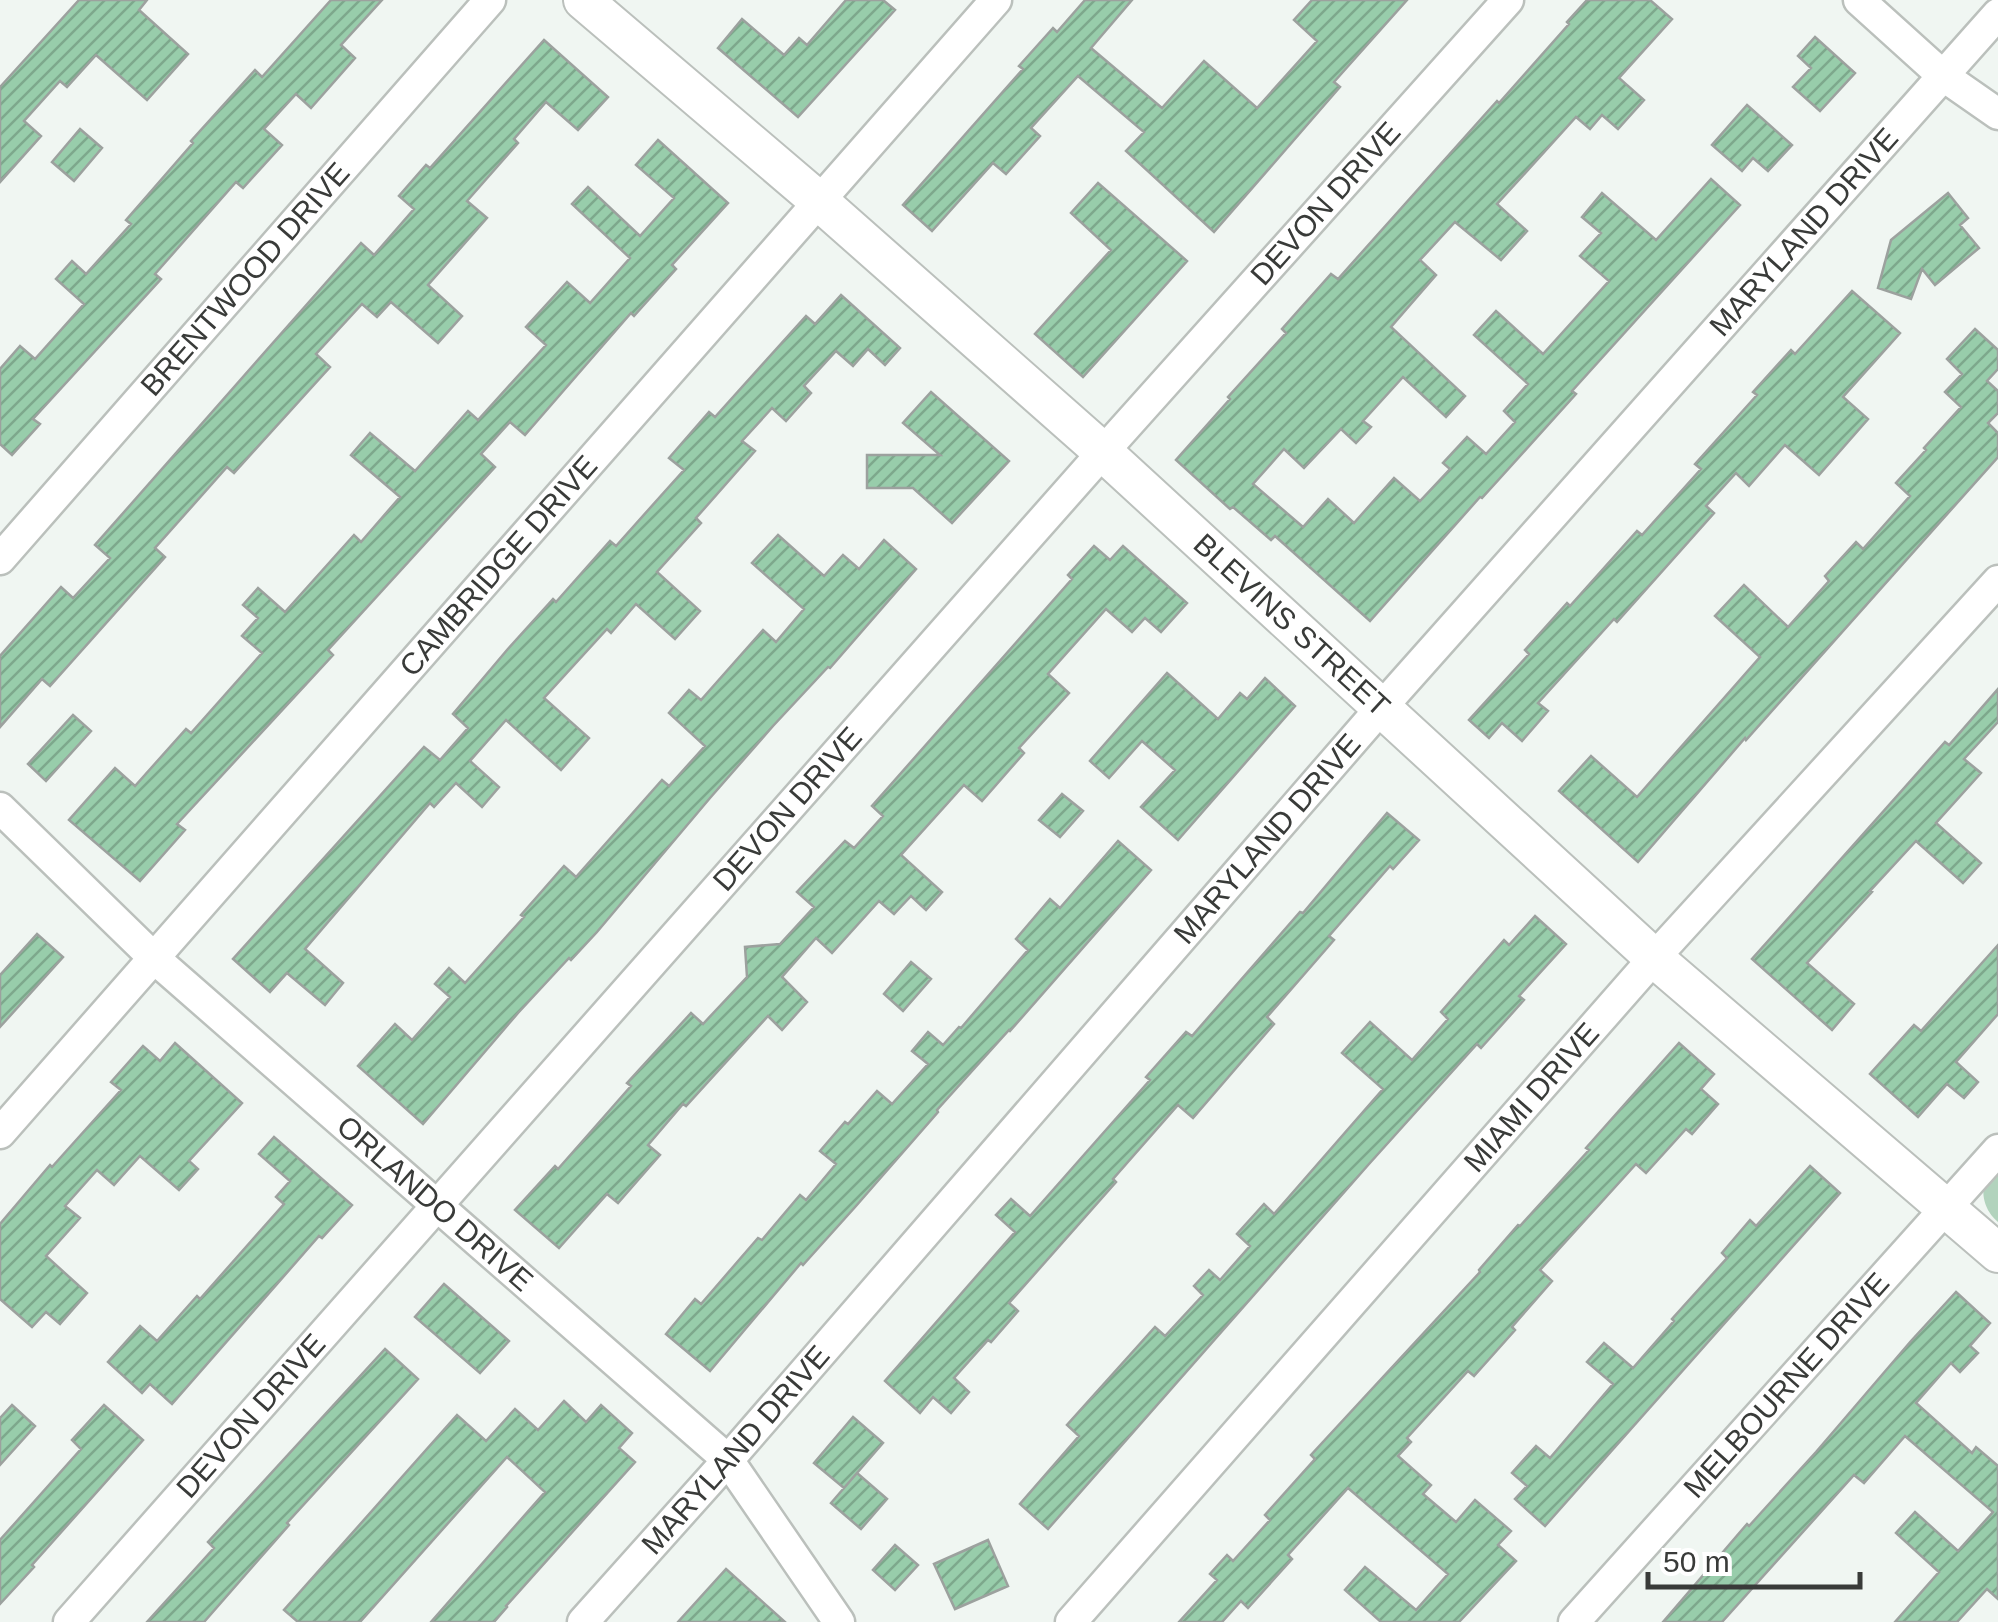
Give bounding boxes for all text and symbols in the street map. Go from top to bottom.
street label: DEVON DRIVE [1244,115,1407,291]
street label: MARYLAND DRIVE [1703,121,1904,342]
street label: BRENTWOOD DRIVE [134,156,356,402]
street label: CAMBRIDGE DRIVE [393,449,604,682]
street label: BLEVINS STREET [1187,527,1396,723]
street label: DEVON DRIVE [706,720,868,897]
street label: MARYLAND DRIVE [1167,727,1367,950]
street label: MIAMI DRIVE [1457,1016,1605,1178]
street label: ORLANDO DRIVE [331,1109,539,1297]
street label: MELBOURNE DRIVE [1677,1266,1895,1504]
street label: DEVON DRIVE [170,1327,332,1504]
street label: MARYLAND DRIVE [635,1339,836,1560]
scale bar [1648,1527,1860,1589]
text: 50 m [1663,1545,1730,1578]

